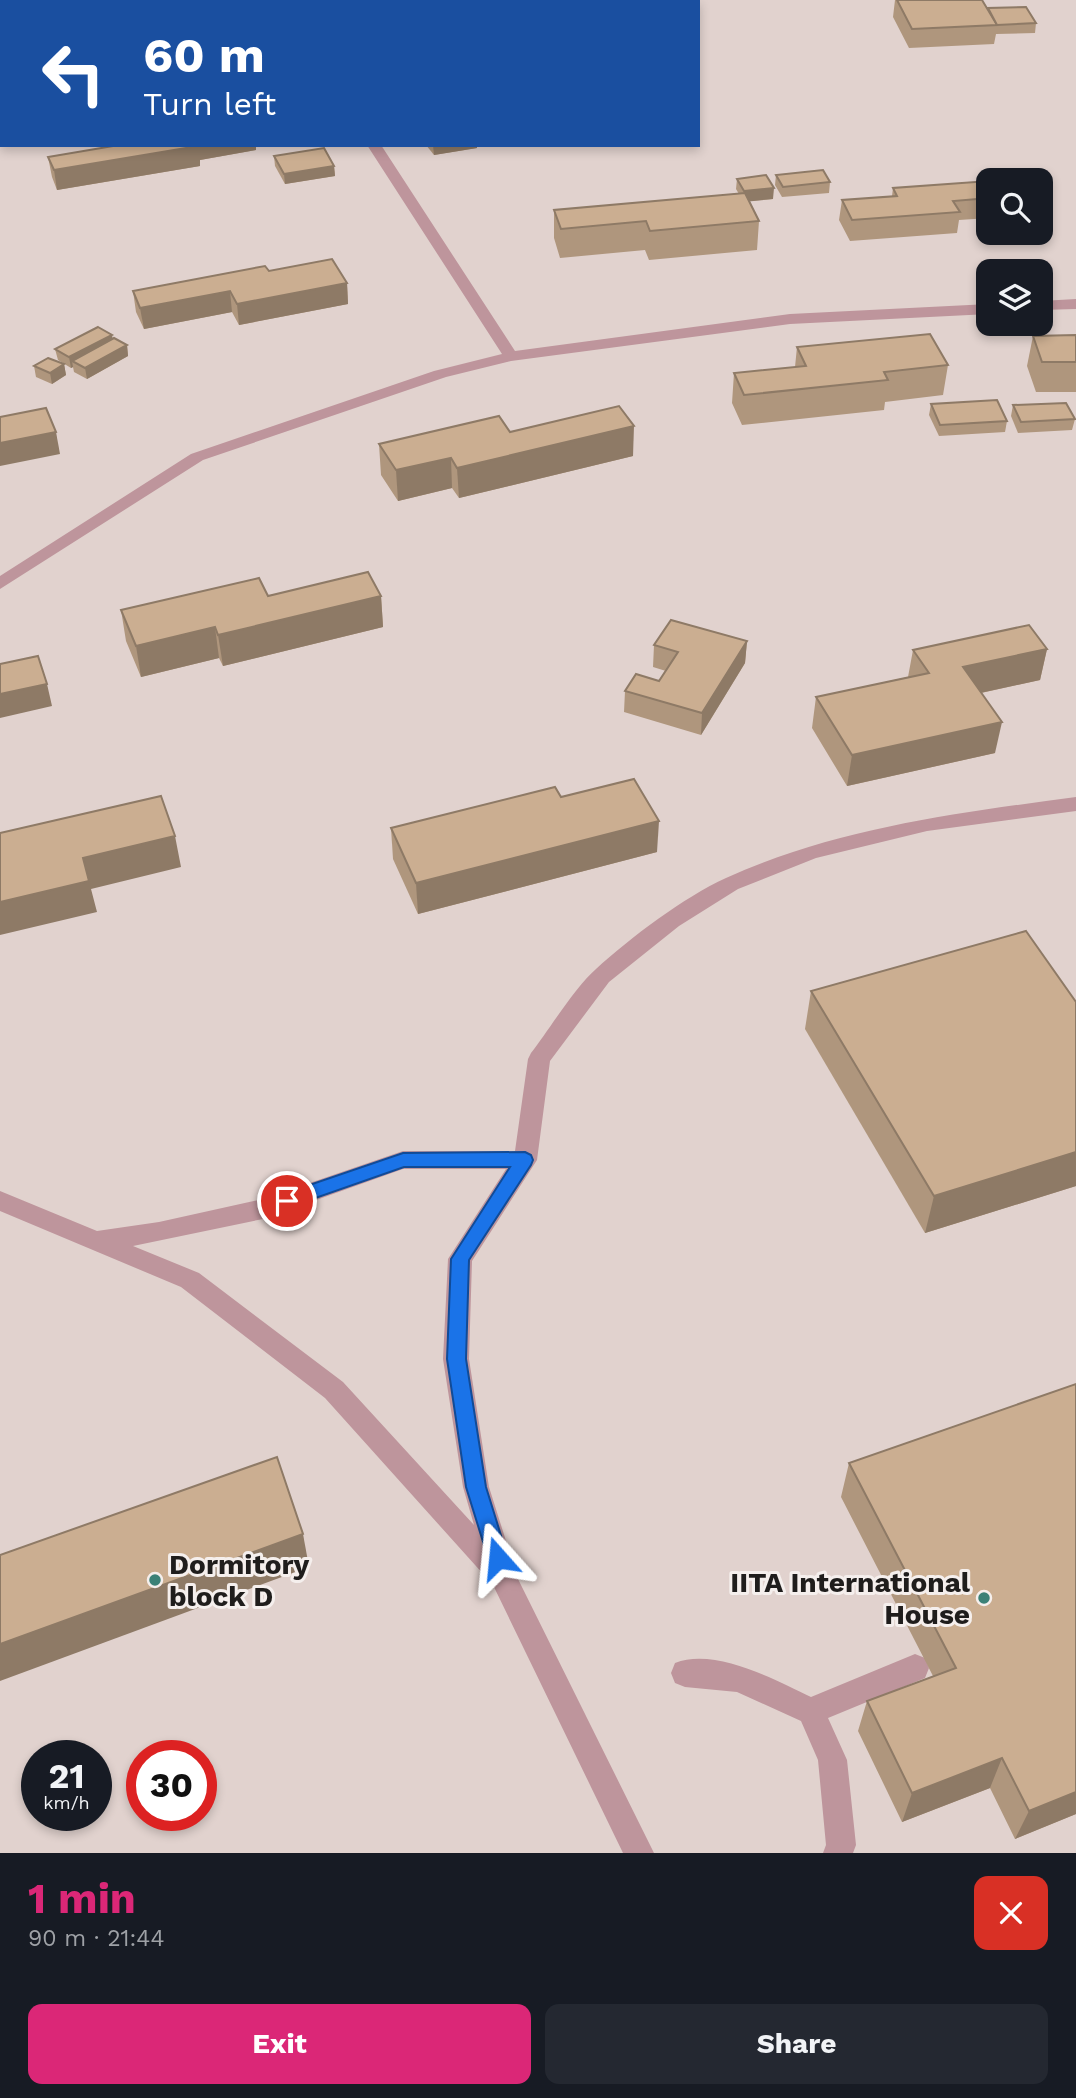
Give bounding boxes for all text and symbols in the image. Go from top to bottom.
text: 60 m [143,26,265,84]
icon: left [28,28,119,119]
text: Turn left [143,85,276,123]
map controls [976,168,1053,336]
button: search [976,168,1053,245]
button: layers [976,259,1053,336]
pin [257,1171,317,1231]
icon: arrive [268,1182,306,1220]
position arrow [461,1521,535,1595]
place label: Dormitory block D [169,1548,309,1613]
place label: IITA International House [730,1566,971,1631]
marker: Dormitory block D [147,1572,163,1588]
marker: IITA International House [976,1590,992,1606]
speed limit sign: 30 [126,1740,217,1831]
text: 21 [49,1755,84,1797]
text: km/h [43,1792,90,1813]
text: 1 min [28,1874,136,1923]
button: close [974,1876,1048,1950]
text: 90 m · 21:44 [28,1925,164,1952]
button: Exit [28,2004,531,2084]
button: Share [545,2004,1048,2084]

